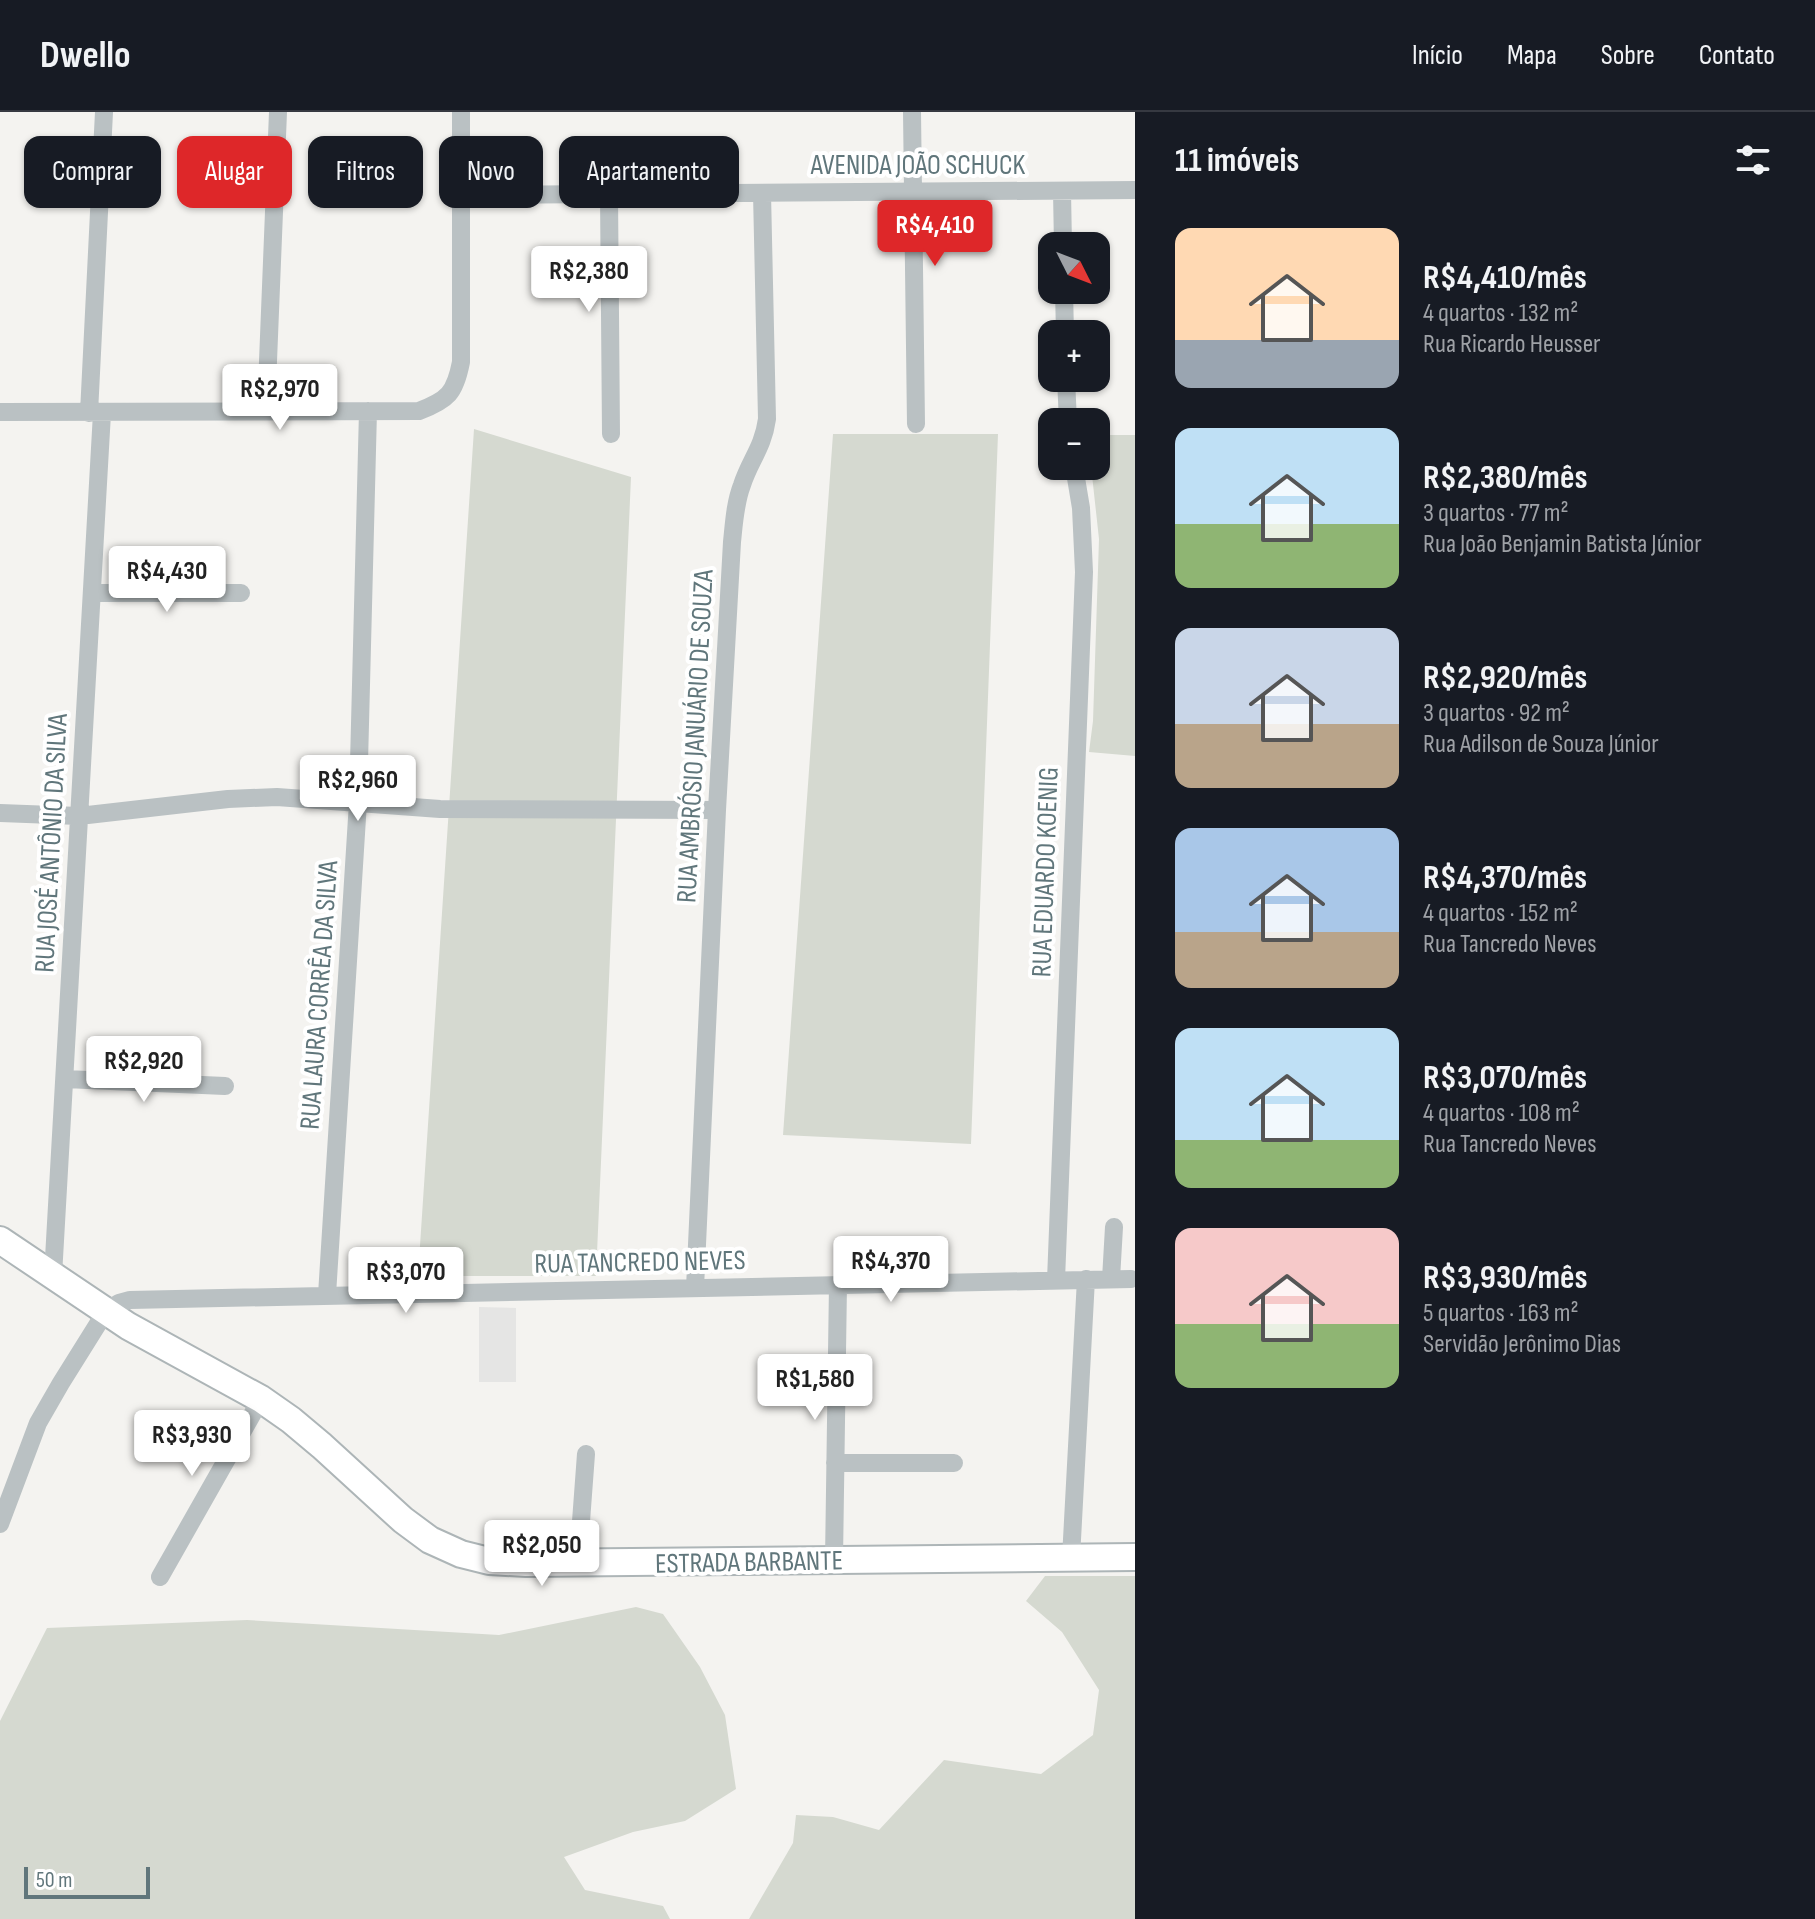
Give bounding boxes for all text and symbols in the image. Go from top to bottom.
text: Dwello [40,33,131,78]
text: Início [1412,39,1463,72]
text: Mapa [1507,39,1557,72]
text: Sobre [1601,39,1655,72]
text: Contato [1699,39,1775,72]
chip: Comprar [24,136,161,208]
chip: Alugar [177,136,292,208]
chip: Filtros [308,136,423,208]
chip: Novo [439,136,543,208]
chip: Apartamento [559,136,739,208]
icon: filters [1731,138,1775,182]
text: 11 imóveis [1175,140,1299,181]
street label: AVENIDA JOÃO SCHUCK [810,149,1025,182]
pin: R$4,410 [861,200,1009,268]
text: R$4,410 [895,210,975,241]
north arrow [1038,232,1110,304]
map controls [1038,232,1110,480]
pin: R$2,380 [515,246,663,314]
text: R$2,380 [549,256,629,287]
text: R$4,410/mês [1423,257,1587,298]
icon: home [1239,260,1335,356]
text: 4 quartos · 132 m² [1423,298,1578,329]
button: + [1038,320,1110,392]
text: Rua Ricardo Heusser [1423,329,1601,360]
pin: R$2,970 [206,364,354,432]
text: R$2,970 [240,374,320,405]
button: − [1038,408,1110,480]
text: R$2,380/mês [1423,457,1587,498]
icon: home [1239,460,1335,556]
text: 3 quartos · 77 m² [1423,498,1569,529]
text: Rua João Benjamin Batista Júnior [1423,529,1702,560]
pin: R$4,430 [93,546,241,614]
text: R$4,430 [127,556,207,587]
street label: RUA AMBRÓSIO JANUÁRIO DE SOUZA [670,568,721,904]
text: R$2,920/mês [1423,657,1587,698]
icon: home [1239,660,1335,756]
text: 3 quartos · 92 m² [1423,698,1570,729]
street label: RUA JOSÉ ANTÔNIO DA SILVA [28,712,75,974]
text: Rua Adilson de Souza Júnior [1423,729,1659,760]
pin: R$2,960 [284,755,432,823]
text: R$2,960 [318,765,398,796]
street label: RUA EDUARDO KOENIG [1025,766,1066,978]
text: R$4,370/mês [1423,857,1587,898]
street label: RUA LAURA CORRÊA DA SILVA [294,859,345,1131]
icon: home [1239,860,1335,956]
text: 4 quartos · 152 m² [1423,898,1578,929]
text: Rua Tancredo Neves [1423,929,1597,960]
pin: R$2,920 [70,1036,218,1104]
text: R$2,920 [104,1046,184,1077]
text: R$3,070/mês [1423,1057,1587,1098]
icon: home [1239,1060,1335,1156]
text: 4 quartos · 108 m² [1423,1098,1580,1129]
text: Rua Tancredo Neves [1423,1129,1597,1160]
pin: R$4,370 [817,1236,965,1304]
street label: RUA TANCREDO NEVES [534,1244,746,1281]
text: R$4,370 [851,1246,931,1277]
pin: R$3,070 [332,1247,480,1315]
text: R$3,070 [366,1257,446,1288]
text: R$3,930/mês [1423,1257,1588,1298]
icon: home [1239,1260,1335,1356]
text: 5 quartos · 163 m² [1423,1298,1579,1329]
text: Servidão Jerônimo Dias [1423,1329,1621,1360]
pin: R$1,580 [741,1354,889,1422]
text: R$1,580 [775,1364,855,1395]
pin: R$3,930 [118,1410,266,1478]
text: R$3,930 [152,1420,232,1451]
pin: R$2,050 [468,1520,616,1588]
text: R$2,050 [502,1530,582,1561]
street label: ESTRADA BARBANTE [655,1544,843,1581]
scale bar [24,1863,150,1899]
text: 50 m [36,1867,72,1894]

